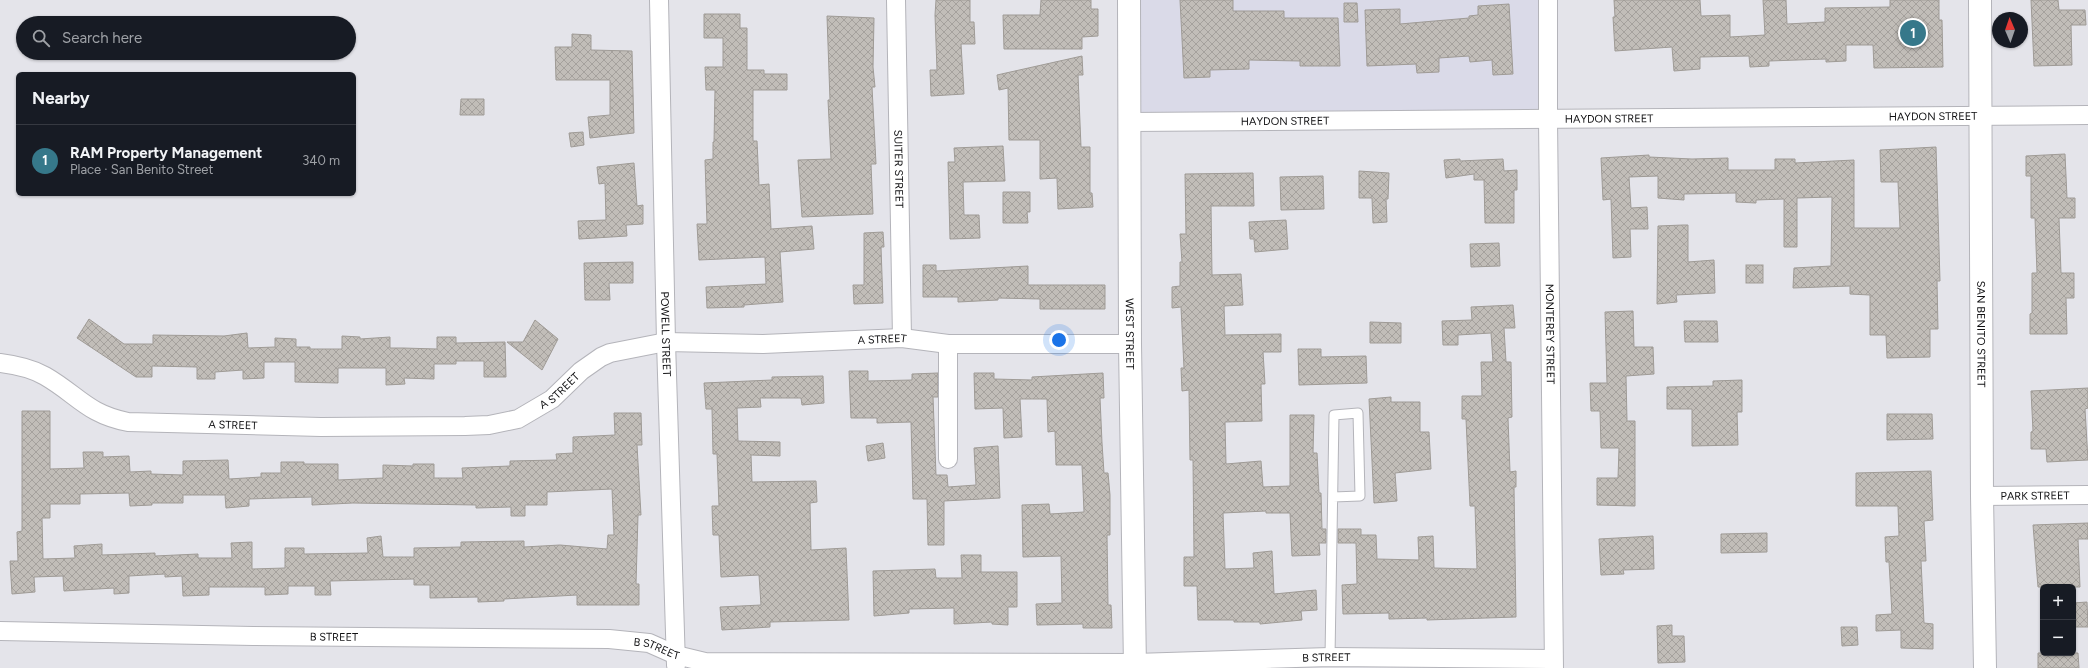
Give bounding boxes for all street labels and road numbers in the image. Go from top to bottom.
street label: HAYDON STREET [1889,109,1977,123]
street label: HAYDON STREET [1565,112,1653,125]
street label: HAYDON STREET [1241,114,1329,128]
street label: SUITER STREET [892,130,906,208]
street label: SAN BENITO STREET [1975,281,1988,387]
street label: MONTEREY STREET [1543,284,1557,384]
street label: POWELL STREET [658,291,674,377]
street label: WEST STREET [1123,298,1137,370]
street label: A STREET [857,331,907,346]
street label: A STREET [537,370,582,412]
street label: A STREET [208,418,258,432]
street label: PARK STREET [2000,489,2070,502]
street label: B STREET [310,630,358,643]
street label: B STREET [633,635,681,662]
street label: B STREET [1302,650,1350,664]

